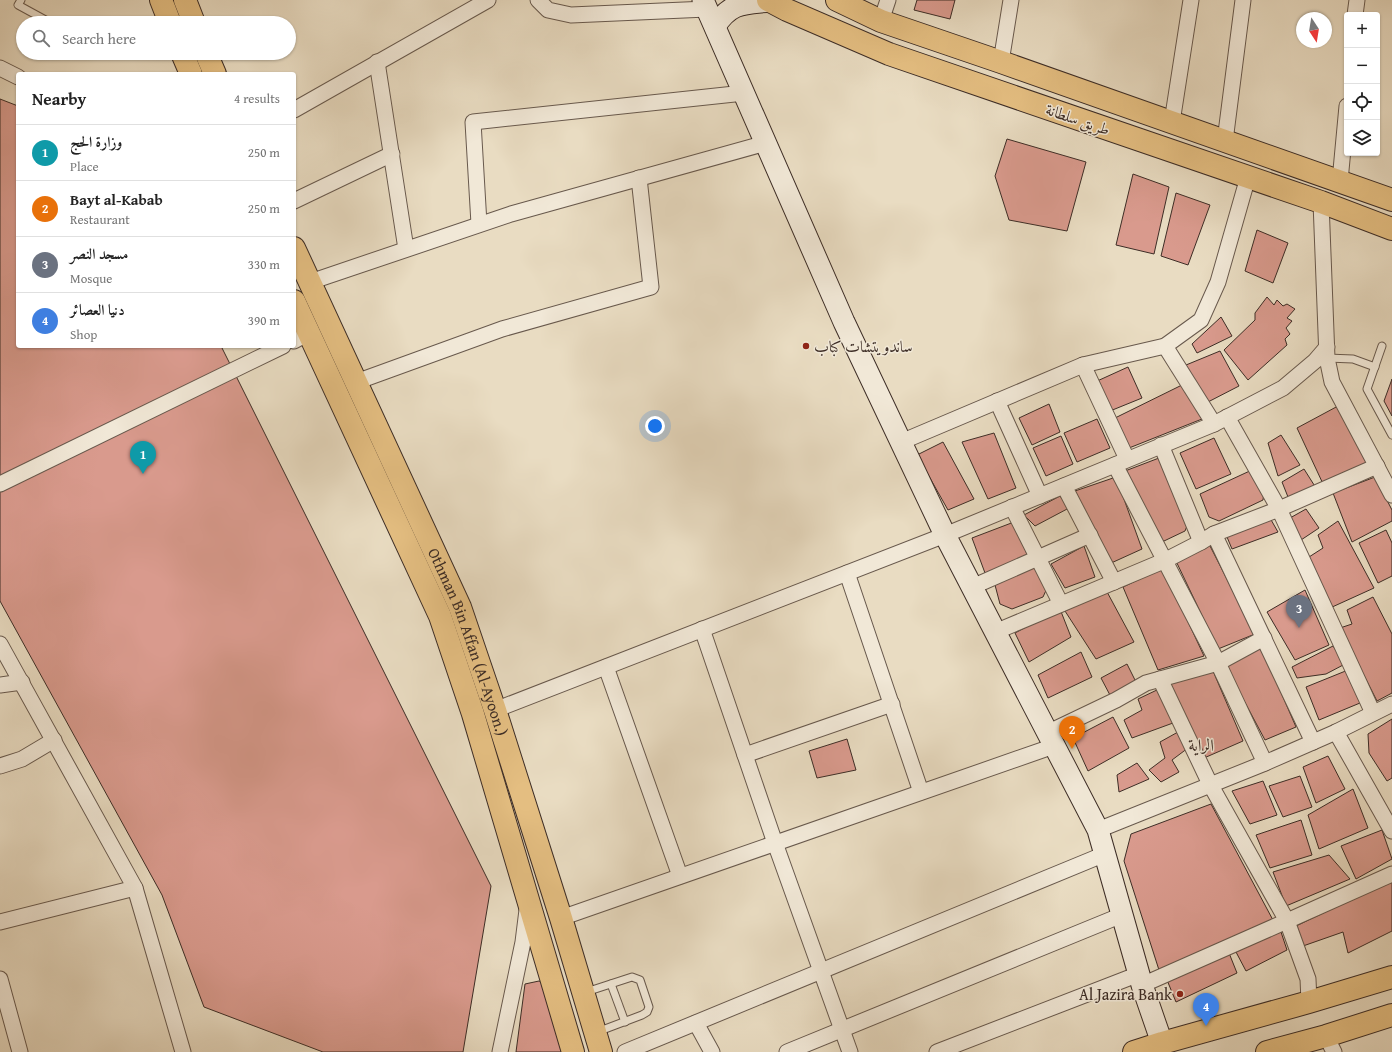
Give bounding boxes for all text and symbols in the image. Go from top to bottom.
north arrow [1296,12,1332,48]
map controls [1344,12,1380,156]
button: + [1344,12,1380,48]
search box [16,16,296,60]
icon: search [30,27,52,49]
text: Search here [62,28,136,49]
button: − [1344,48,1380,84]
button: locate [1344,84,1380,120]
text: Nearby [32,86,86,111]
text: 4 results [234,89,280,108]
street label: طريق سلطانة [1043,97,1113,141]
button: layers [1344,120,1380,156]
text: وزارة الحج [70,131,122,152]
text: 1 [42,143,48,162]
text: 250 m [248,143,280,162]
text: Place [70,157,99,176]
text: Bayt al-Kabab [70,189,163,210]
text: 2 [42,199,48,218]
text: 250 m [248,199,280,218]
text: Restaurant [70,210,130,229]
text: مسجد النصر [70,243,128,264]
text: 3 [42,255,48,274]
text: 330 m [248,255,280,274]
text: Mosque [70,269,112,288]
text: دنيا العصائر [70,299,125,320]
text: 4 [42,311,48,330]
text: 390 m [248,311,280,330]
text: Shop [70,325,97,344]
place label: ساندويتشات كباب [814,334,912,358]
marker: ساندويتشات كباب [801,341,811,351]
your location [645,416,665,436]
pin: 1 [130,441,156,474]
street label: Othman Bin Affan (Al-Ayoon.) [422,544,514,739]
pin: 3 [1286,595,1312,628]
pin: 2 [1059,716,1085,749]
district label: الراية [1188,732,1214,757]
place label: Al Jazira Bank [1079,982,1173,1006]
marker: Al Jazira Bank [1175,989,1185,999]
pin: 4 [1193,993,1219,1026]

